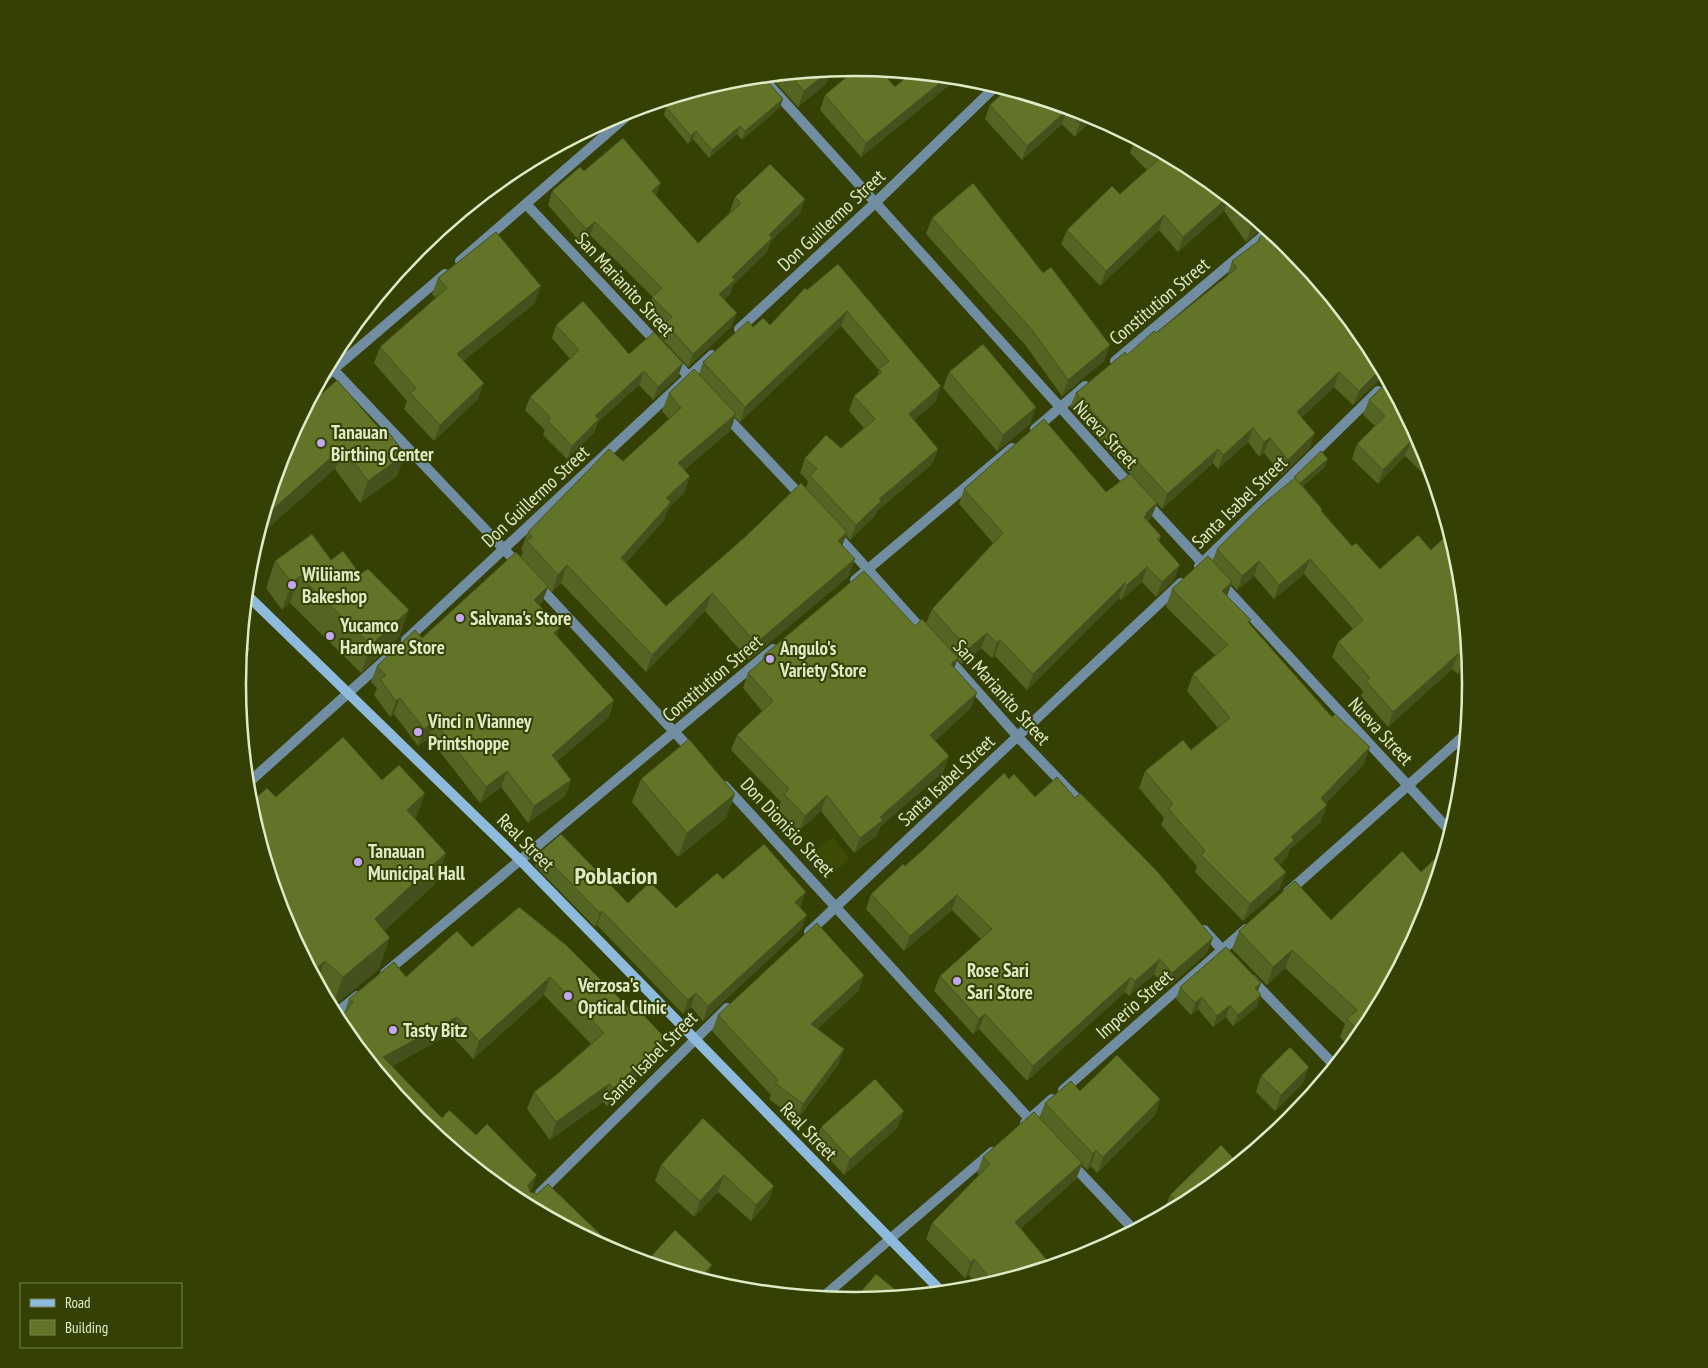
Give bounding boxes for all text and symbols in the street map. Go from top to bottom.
street label: Don Guillermo Street [772,164,890,276]
street label: San Marianito Street [571,227,680,342]
street label: Constitution Street [1104,252,1215,350]
street label: Nueva Street [1068,395,1144,474]
place label: Tanauan Birthing Center [331,420,434,466]
marker: Tanauan Birthing Center [315,437,327,449]
street label: Don Guillermo Street [476,440,594,552]
street label: Santa Isabel Street [1186,450,1292,553]
place label: Wiliiams Bakeshop [301,562,368,608]
marker: Wiliiams Bakeshop [286,579,298,591]
place label: Salvana's Store [470,606,571,630]
marker: Salvana's Store [454,612,466,624]
place label: Yucamco Hardware Store [339,613,445,659]
street label: Constitution Street [657,629,768,727]
marker: Yucamco Hardware Store [324,630,336,642]
street label: San Marianito Street [948,634,1056,750]
place label: Angulo's Variety Store [779,636,867,682]
marker: Angulo's Variety Store [764,653,776,665]
street label: Nueva Street [1343,692,1419,771]
place label: Vinci n Vianney Printshoppe [427,709,532,755]
marker: Vinci n Vianney Printshoppe [412,726,424,738]
street label: Santa Isabel Street [893,729,1000,831]
street label: Don Dionisio Street [736,772,841,882]
street label: Real Street [492,808,560,876]
place label: Tanauan Municipal Hall [368,839,465,885]
marker: Tanauan Municipal Hall [352,856,364,868]
district label: Poblacion [574,860,658,891]
place label: Rose Sari Sari Store [967,958,1033,1004]
street label: Imperio Street [1091,964,1178,1044]
place label: Verzosa's Optical Clinic [577,973,667,1019]
marker: Rose Sari Sari Store [951,975,963,987]
marker: Verzosa's Optical Clinic [562,990,574,1002]
street label: Santa Isabel Street [598,1005,703,1110]
place label: Tasty Bitz [403,1018,467,1042]
marker: Tasty Bitz [387,1024,399,1036]
street label: Real Street [775,1097,843,1166]
legend [20,1283,182,1348]
text: Road [65,1293,91,1312]
text: Building [65,1318,108,1337]

